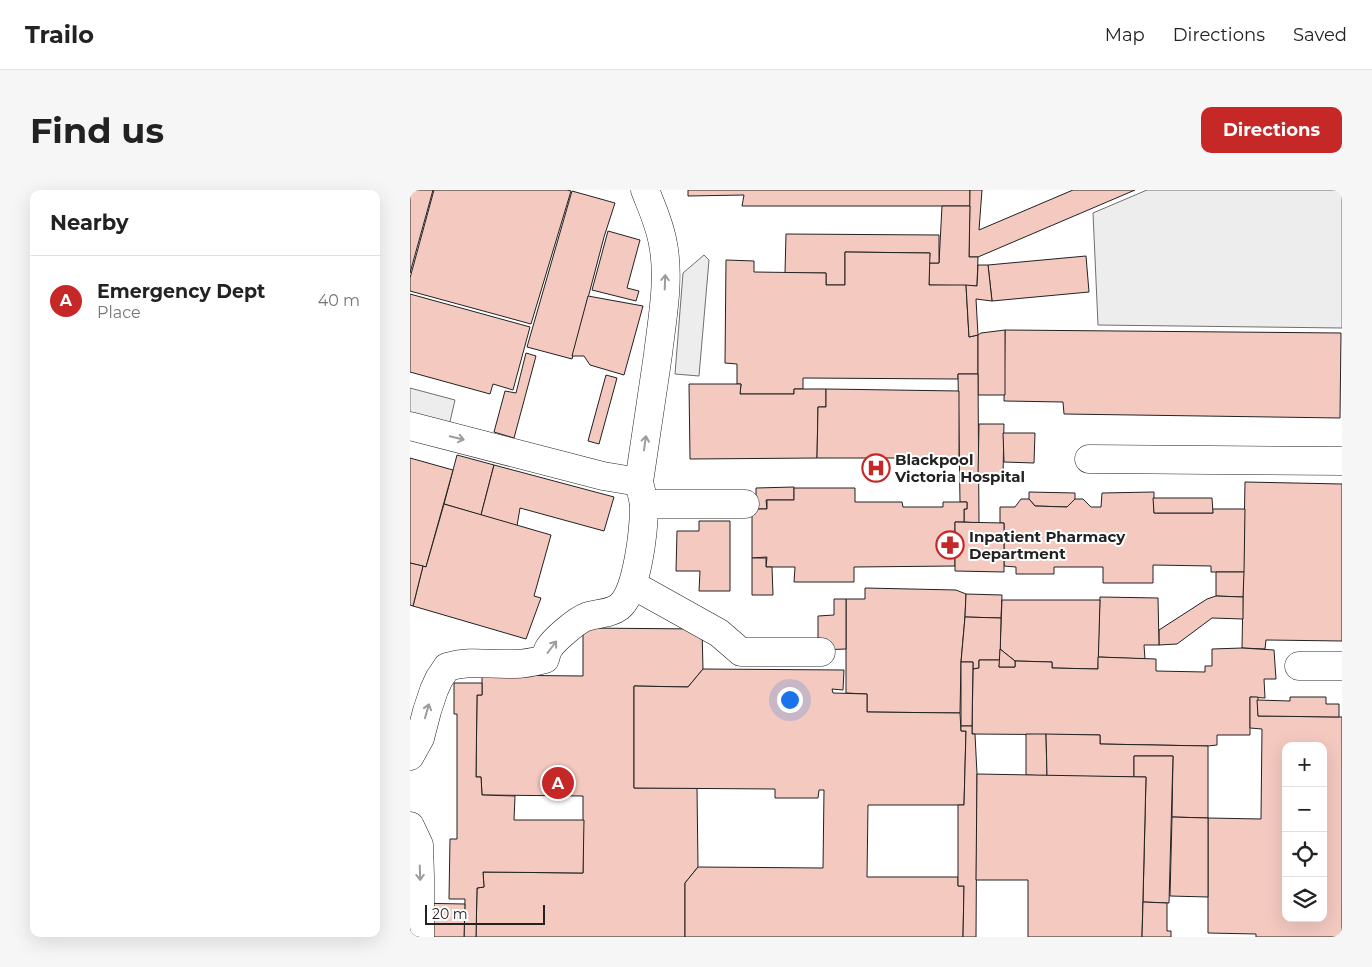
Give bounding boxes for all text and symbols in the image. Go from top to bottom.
text: Trailo [25,20,94,49]
text: Map [1105,24,1145,46]
text: Directions [1173,24,1265,46]
text: Saved [1293,24,1347,46]
button: Directions [1201,107,1342,153]
text: Find us [30,109,164,152]
text: Nearby [50,210,129,235]
one-way arrow [660,274,670,290]
text: Emergency Dept [97,280,265,303]
text: A [60,291,72,310]
text: 40 m [318,291,360,310]
text: Place [97,303,141,322]
one-way arrow [449,434,465,443]
one-way arrow [640,436,650,452]
place label: Blackpool Victoria Hospital [894,450,1025,486]
hospital icon: Blackpool Victoria Hospital [861,453,891,483]
place label: Inpatient Pharmacy Department [969,527,1126,563]
pharmacy icon: Inpatient Pharmacy Department [935,530,965,560]
one-way arrow [546,640,557,653]
your location [777,687,803,713]
one-way arrow [423,703,433,719]
map controls [1282,742,1327,922]
button: + [1282,742,1327,787]
pin: A [542,764,574,802]
button: − [1282,787,1327,832]
button: locate [1282,832,1327,877]
one-way arrow [415,865,425,881]
button: layers [1282,877,1327,922]
scale bar [425,902,545,925]
text: 20 m [432,905,468,923]

